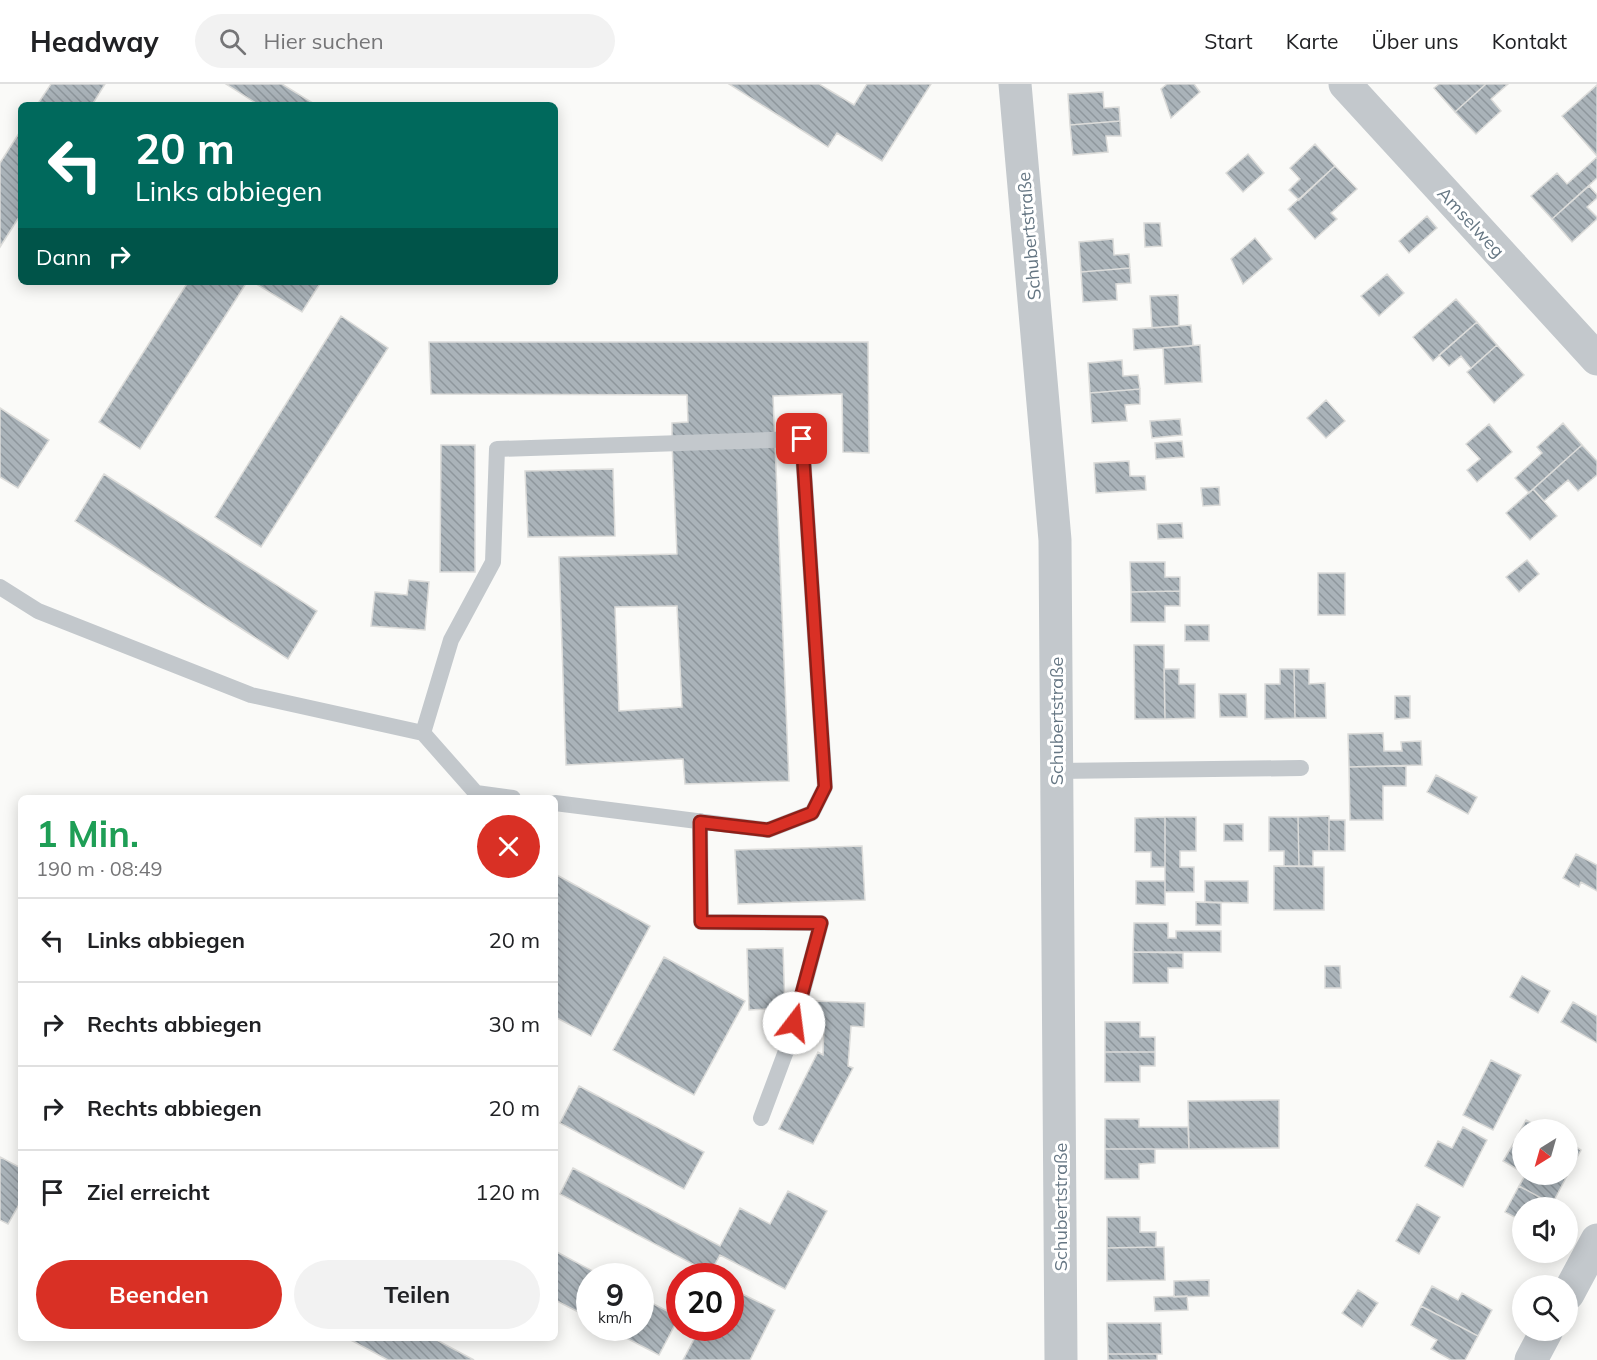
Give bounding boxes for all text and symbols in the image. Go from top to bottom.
search box [195,14,615,68]
text: Headway [30,24,159,59]
icon: search [216,25,249,58]
text: Hier suchen [264,27,384,55]
text: Start [1204,28,1253,54]
text: Karte [1286,28,1338,54]
text: Über uns [1371,28,1459,54]
text: Kontakt [1492,28,1567,54]
text: 20 m [135,122,235,175]
icon: left [36,126,114,204]
street label: Schubertstraße [1012,171,1046,301]
text: Links abbiegen [135,174,323,208]
street label: Amselweg [1433,182,1509,262]
icon: right [103,240,136,273]
text: Dann [36,243,91,271]
pin [776,413,827,464]
icon: arrive [785,422,818,455]
street label: Schubertstraße [1045,657,1068,785]
text: 1 Min. [36,811,139,856]
button: close [477,815,540,878]
text: 190 m · 08:49 [36,856,162,881]
icon: left [36,924,69,957]
text: Links abbiegen [87,926,245,954]
text: 20 m [489,926,540,954]
position arrow [762,991,826,1055]
icon: right [36,1008,69,1041]
text: Rechts abbiegen [87,1010,262,1038]
text: 30 m [489,1010,540,1038]
icon: right [36,1092,69,1125]
text: Rechts abbiegen [87,1094,262,1122]
text: 20 m [489,1094,540,1122]
north arrow [1512,1119,1578,1185]
map controls [1512,1119,1578,1341]
street label: Schubertstraße [1049,1143,1072,1271]
icon: arrive [36,1176,69,1209]
text: Ziel erreicht [87,1178,210,1206]
text: 120 m [475,1178,540,1206]
button: sound [1512,1197,1578,1263]
button: Beenden [36,1260,282,1329]
button: Teilen [294,1260,540,1329]
speed limit sign: 20 [666,1263,744,1341]
button: search [1512,1275,1578,1341]
text: 9 [606,1276,624,1314]
text: km/h [598,1308,632,1327]

